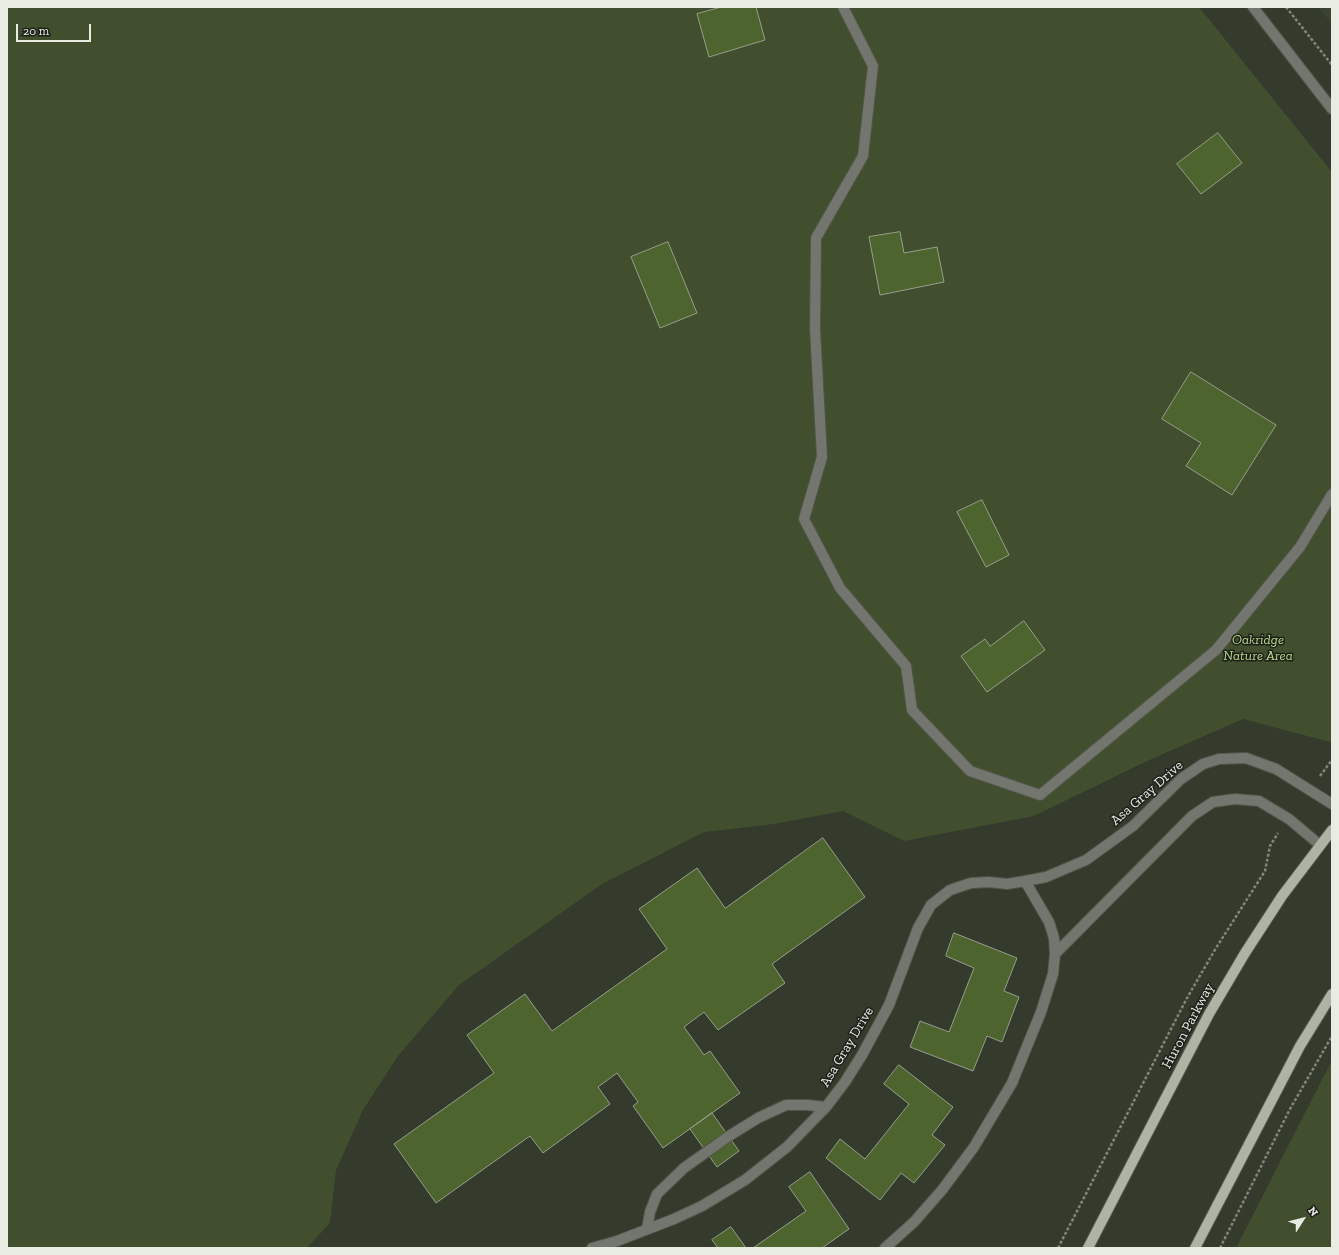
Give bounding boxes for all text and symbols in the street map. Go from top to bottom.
scale bar [18,16,93,42]
text: 20 m [23,24,49,38]
park label: Oakridge Nature Area [1223,632,1293,664]
street label: Asa Gray Drive [1107,757,1187,829]
street label: Huron Parkway [1158,980,1218,1072]
street label: Asa Gray Drive [817,1004,877,1090]
north arrow [1283,1199,1323,1239]
text: N [1305,1204,1321,1219]

